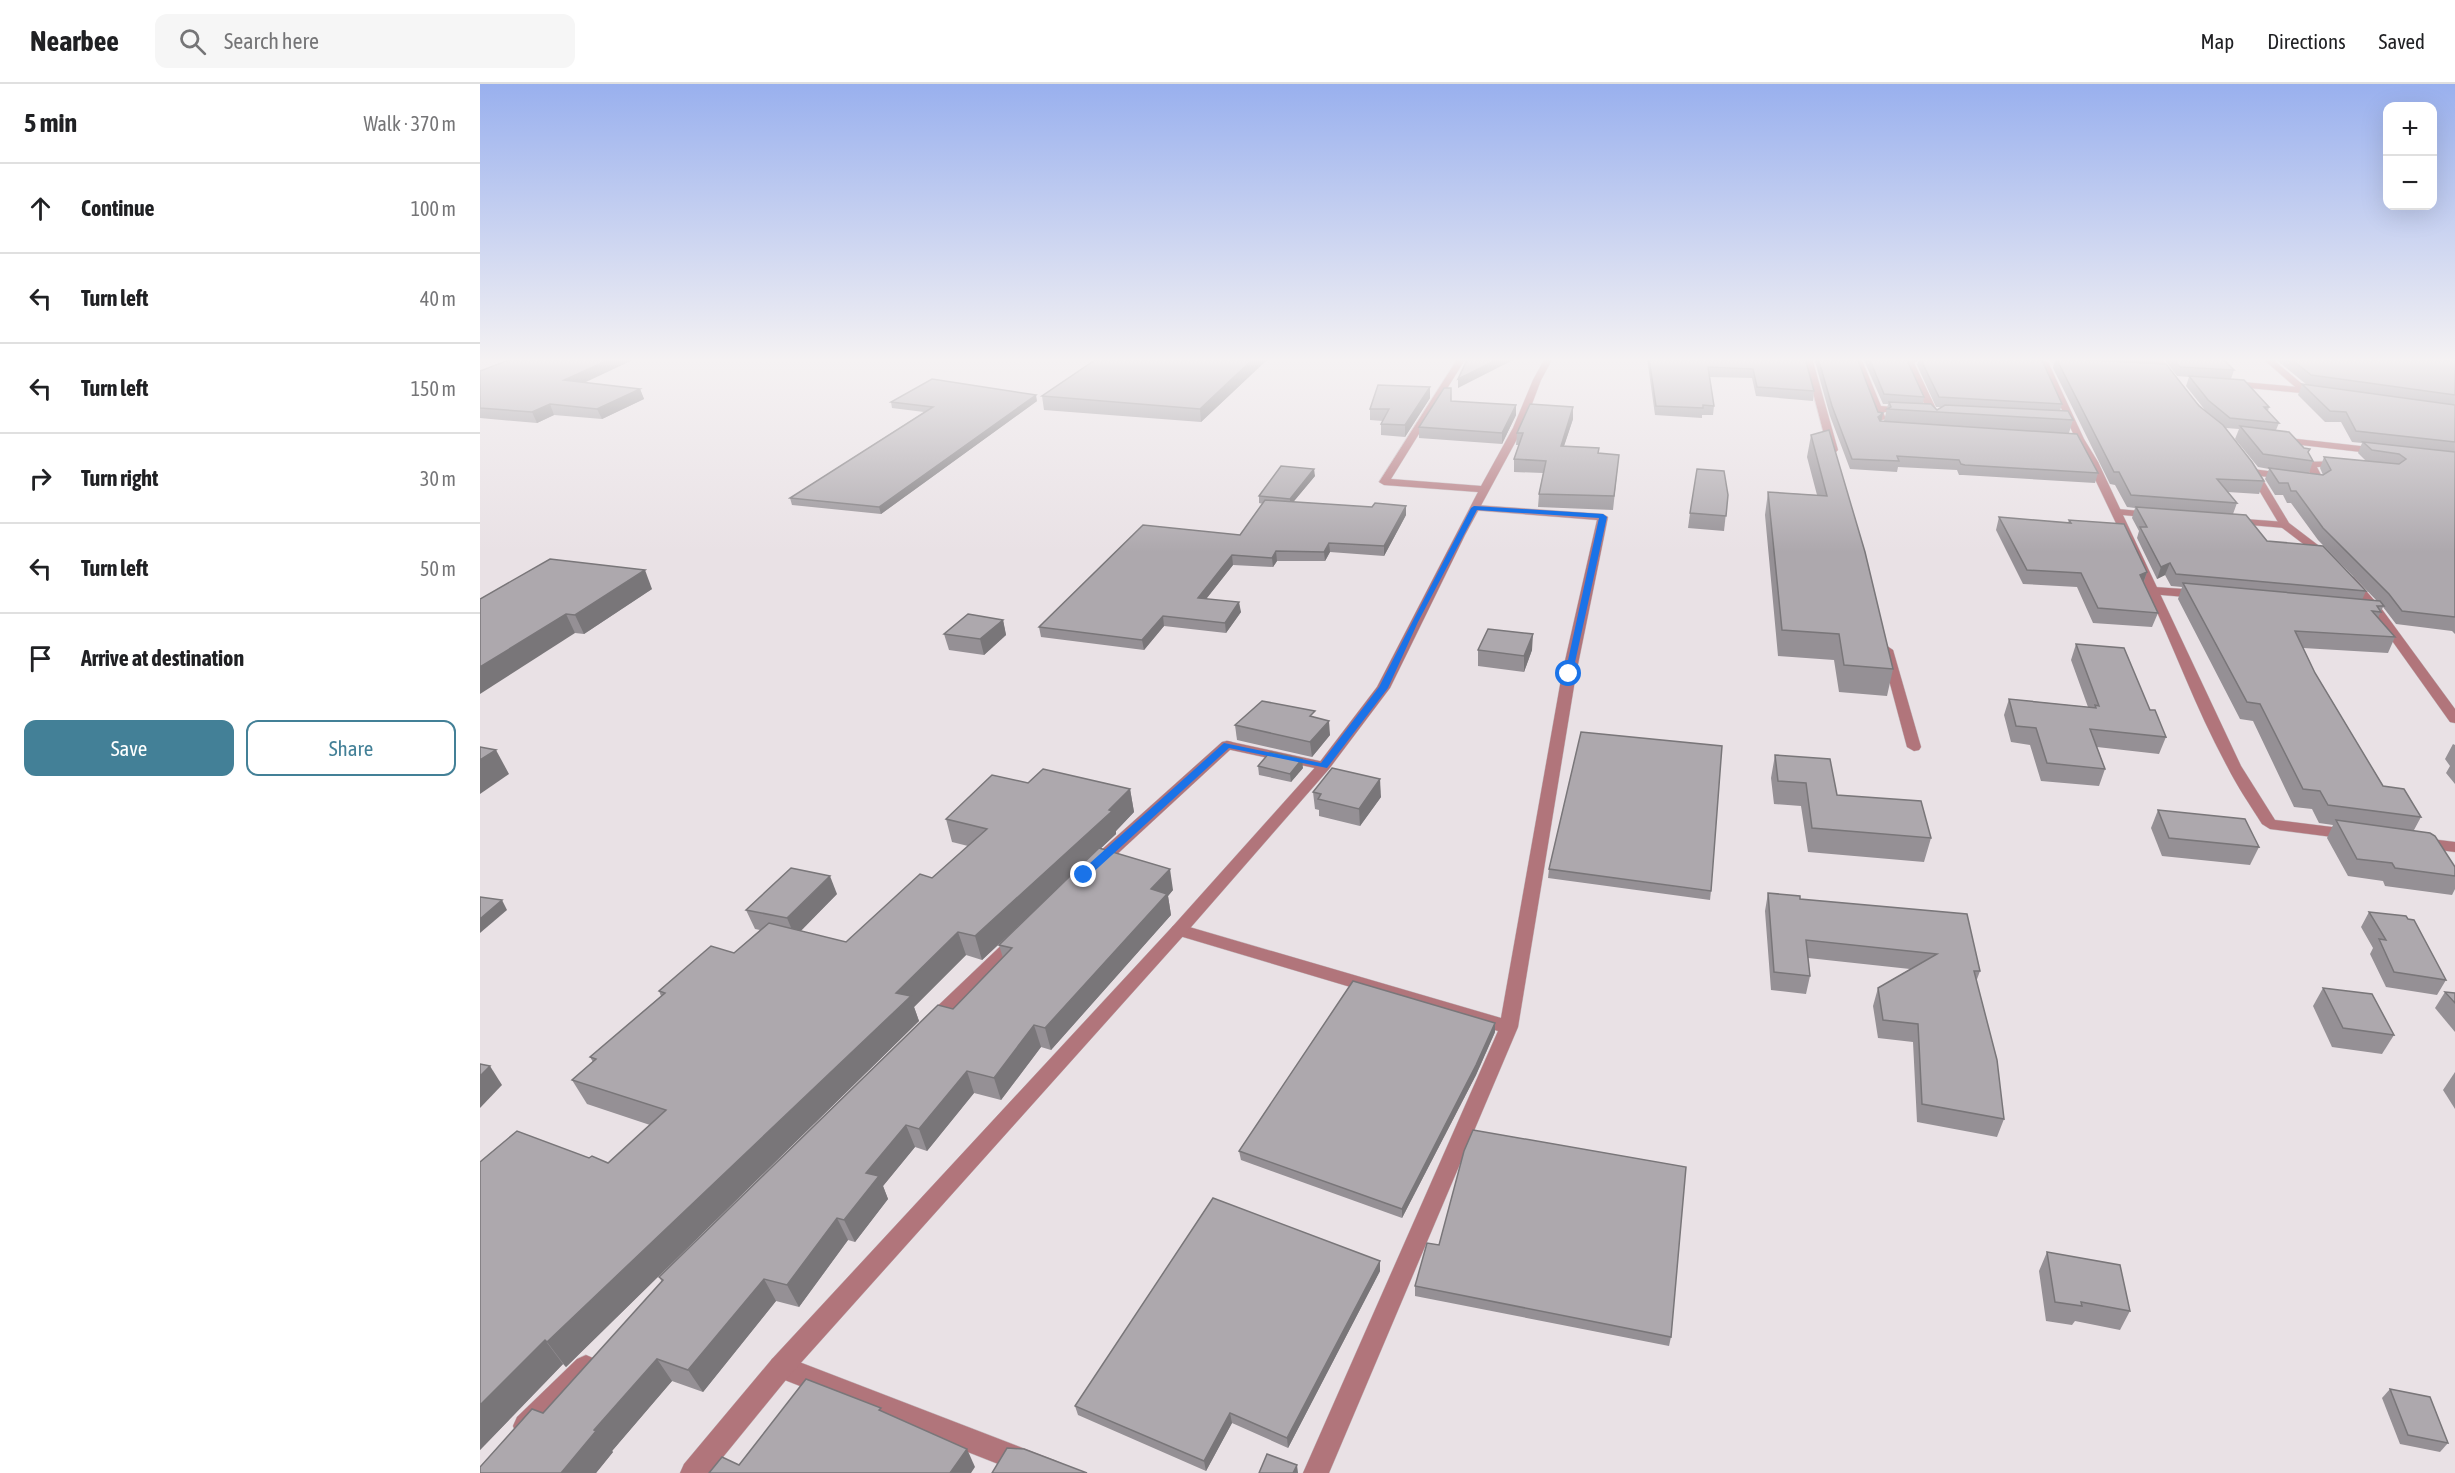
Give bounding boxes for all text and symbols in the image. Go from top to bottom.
search box [155,14,575,68]
text: Nearbee [30,25,119,57]
icon: search [176,25,209,58]
text: Search here [224,28,319,54]
text: Map [2200,29,2234,53]
text: Directions [2267,29,2346,53]
text: Saved [2379,29,2425,53]
map controls [2383,102,2437,210]
button: + [2383,102,2437,156]
text: 5 min [24,108,77,138]
text: Walk · 370 m [364,112,456,135]
button: − [2383,156,2437,210]
icon: ahead [24,192,57,225]
text: Continue [81,195,155,221]
text: 100 m [411,197,456,220]
icon: left [24,282,57,315]
text: Turn left [81,285,148,311]
text: 40 m [420,287,456,310]
icon: left [24,372,57,405]
text: Turn left [81,375,148,401]
text: 150 m [411,377,456,400]
icon: right [24,462,57,495]
text: Turn right [81,465,158,491]
text: 30 m [420,467,456,490]
icon: left [24,552,57,585]
text: Turn left [81,555,148,581]
text: 50 m [420,557,456,580]
icon: arrive [24,642,57,675]
text: Arrive at destination [81,645,244,671]
route start [1555,660,1581,686]
button: Save [24,720,234,776]
button: Share [246,720,456,776]
route end [1070,861,1096,887]

